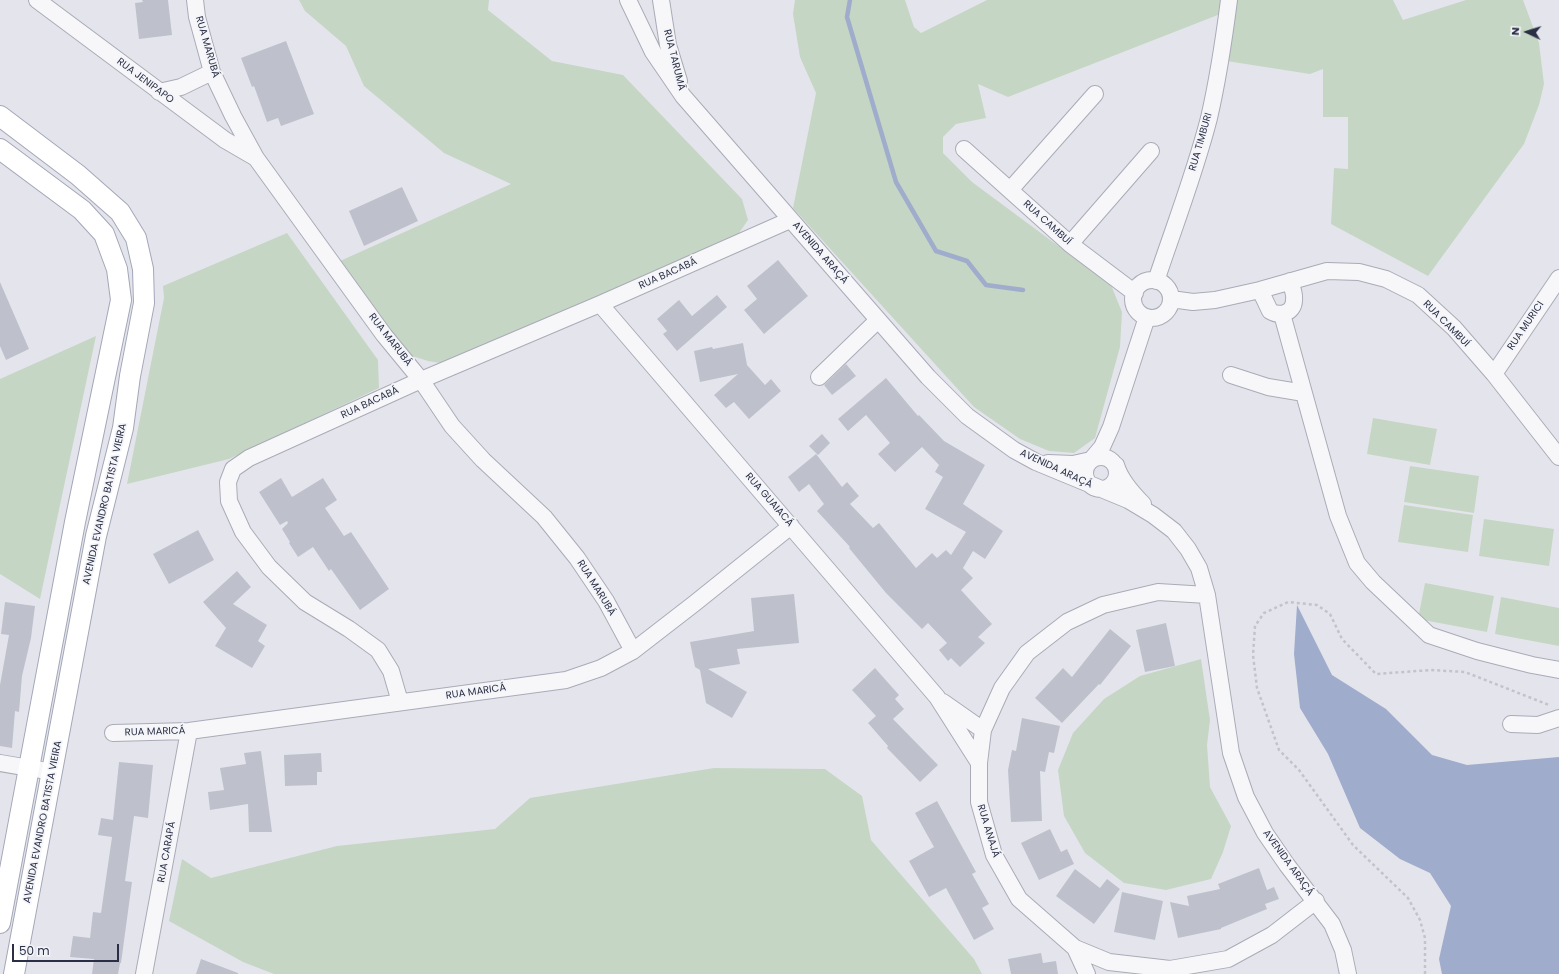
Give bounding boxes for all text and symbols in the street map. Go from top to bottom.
north arrow [1507,12,1547,52]
street label: RUA MARUBÁ [193,15,221,79]
text: N [1507,26,1523,36]
street label: RUA TARUMÃ [661,28,687,92]
street label: RUA JENIPAPO [114,56,176,106]
street label: RUA TIMBURI [1187,111,1215,173]
street label: RUA CAMBUÍ [1020,198,1074,248]
street label: AVENIDA ARAÇÁ [790,219,850,287]
street label: RUA BACABÁ [637,256,699,292]
street label: RUA CAMBUÍ [1420,298,1472,350]
street label: RUA MURICI [1505,299,1547,353]
street label: RUA MARUBÁ [366,311,414,369]
street label: RUA BACABÁ [339,384,401,422]
street label: AVENIDA EVANDRO BATISTA VIEIRA [81,422,129,586]
street label: AVENIDA ARAÇÁ [1018,447,1094,491]
street label: RUA GUAIACÁ [742,471,796,529]
street label: RUA MARUBÁ [574,558,618,618]
street label: RUA MARICÁ [445,682,507,702]
street label: RUA MARICÁ [125,725,185,739]
street label: AVENIDA EVANDRO BATISTA VIEIRA [21,740,65,904]
street label: RUA ANAJÁ [974,803,1002,859]
street label: RUA CARAPÁ [156,820,178,884]
street label: AVENIDA ARAÇÁ [1260,828,1316,898]
scale bar [14,936,121,962]
text: 50 m [19,942,50,959]

